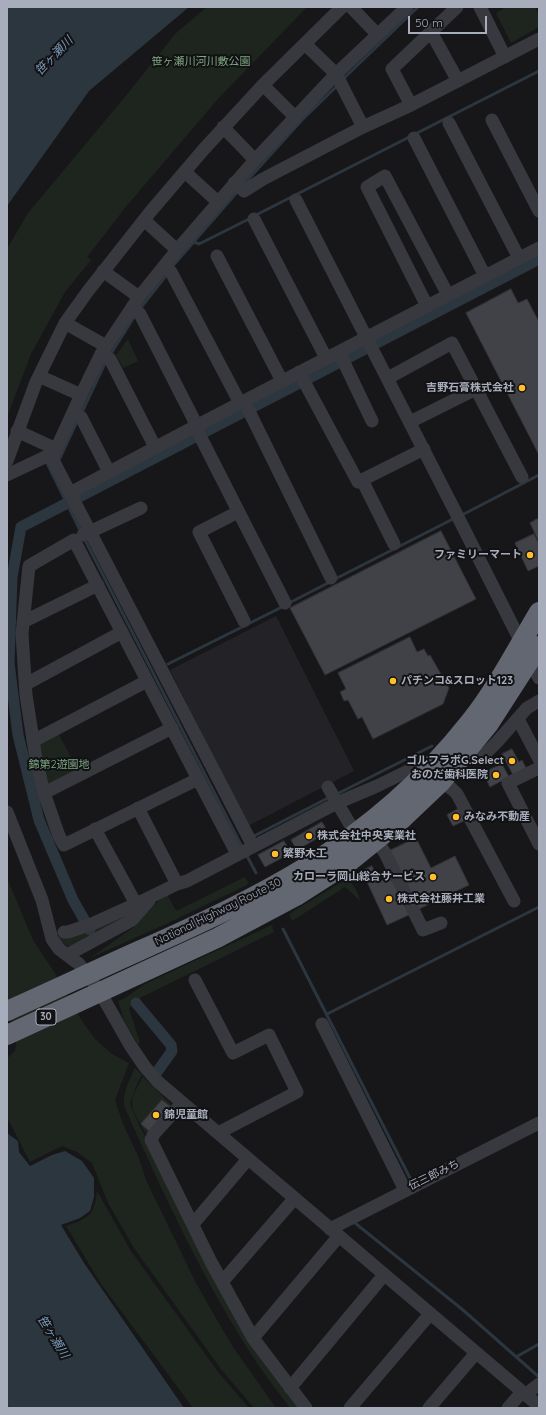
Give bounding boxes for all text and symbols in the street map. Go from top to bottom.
scale bar [410,8,489,34]
text: 50 m [415,15,443,30]
water label: 笹ヶ瀬川 [32,34,76,78]
park label: 笹ヶ瀬川河川敷公園 [152,55,250,69]
place label: 吉野石膏株式会社 [426,381,514,395]
marker: 吉野石膏株式会社 [517,383,527,393]
place label: ファミリーマート [434,548,522,562]
marker: ファミリーマート [525,550,535,560]
place label: パチンコ&スロット123 [401,674,513,688]
marker: パチンコ&スロット123 [388,676,398,686]
place label: ゴルフラボG.Select [406,754,504,768]
marker: ゴルフラボG.Select [507,756,517,766]
park label: 錦第2遊園地 [28,758,90,772]
place label: おのだ歯科医院 [411,768,488,782]
marker: おのだ歯科医院 [491,770,501,780]
place label: みなみ不動産 [464,810,530,824]
marker: みなみ不動産 [451,812,461,822]
place label: 株式会社中央実業社 [317,829,416,843]
marker: 株式会社中央実業社 [304,831,314,841]
place label: 繁野木工 [283,847,327,861]
marker: 繁野木工 [270,849,280,859]
place label: カローラ岡山総合サービス [293,870,425,884]
marker: カローラ岡山総合サービス [428,872,438,882]
street label: National Highway Route 30 [153,876,283,948]
place label: 株式会社藤井工業 [397,892,485,906]
marker: 株式会社藤井工業 [384,894,394,904]
road number: 30 [36,1009,56,1025]
place label: 錦児童館 [164,1108,208,1122]
marker: 錦児童館 [151,1110,161,1120]
street label: 伝三郎みち [406,1157,462,1193]
water label: 笹ヶ瀬川 [34,1313,72,1361]

